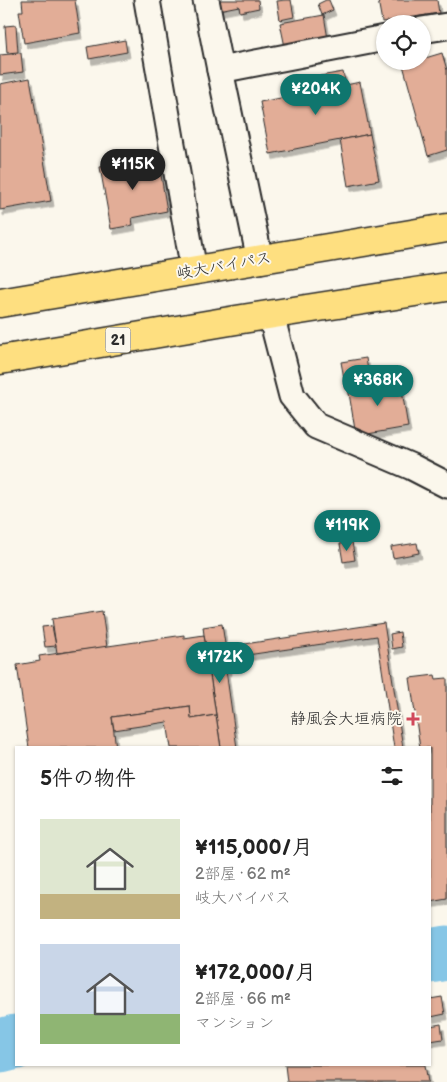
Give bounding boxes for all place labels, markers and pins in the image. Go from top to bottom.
pin: ¥204K [281,74,351,116]
pin: ¥115K [98,148,168,191]
pin: ¥368K [343,364,413,407]
pin: ¥119K [312,510,382,552]
pin: ¥172K [185,642,255,684]
place label: 静風会大垣病院 [290,710,402,729]
marker: 静風会大垣病院 [406,712,420,726]

